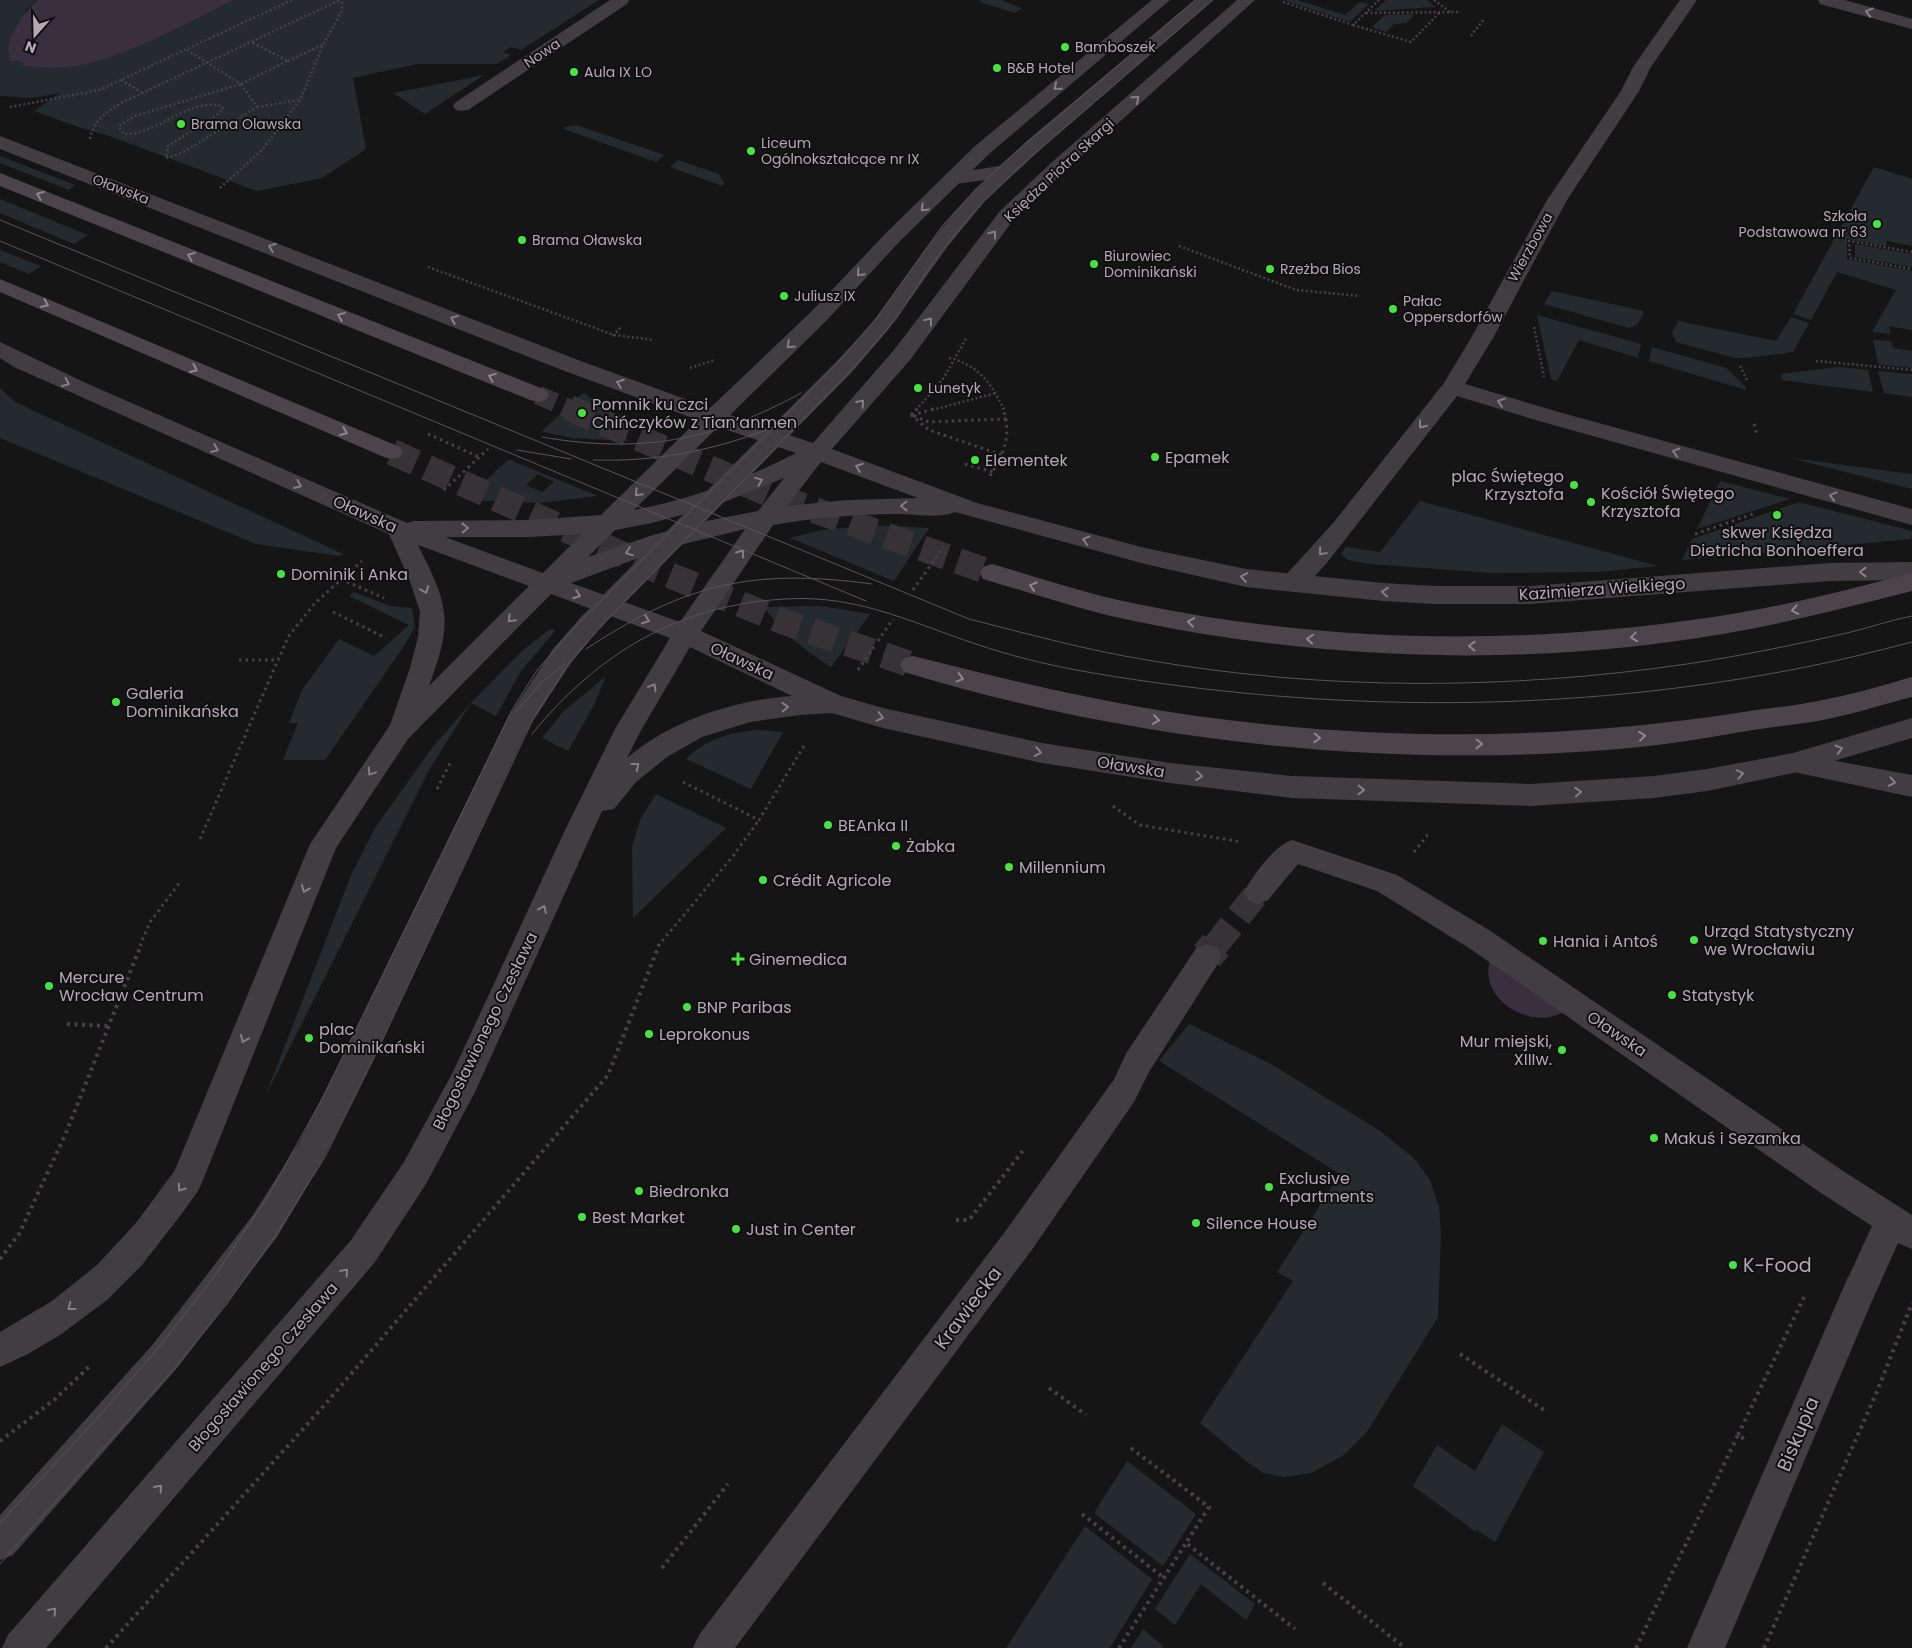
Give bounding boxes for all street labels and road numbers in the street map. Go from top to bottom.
street label: Nowa [520,34,564,72]
street label: Księdza Piotra Skargi [1000,114,1118,226]
street label: Oławska [90,169,152,209]
street label: Wierzbowa [1503,209,1557,285]
street label: Oławska [329,490,401,538]
street label: Kazimierza Wielkiego [1518,572,1686,606]
street label: Oławska [706,636,778,686]
street label: Oławska [1096,750,1166,784]
street label: Błogosławionego Czesława [427,928,543,1134]
street label: Oławska [1582,1005,1652,1063]
street label: Krawiecka [928,1261,1008,1355]
street label: Błogosławionego Czesława [183,1277,343,1457]
street label: Biskupia [1770,1393,1826,1475]

